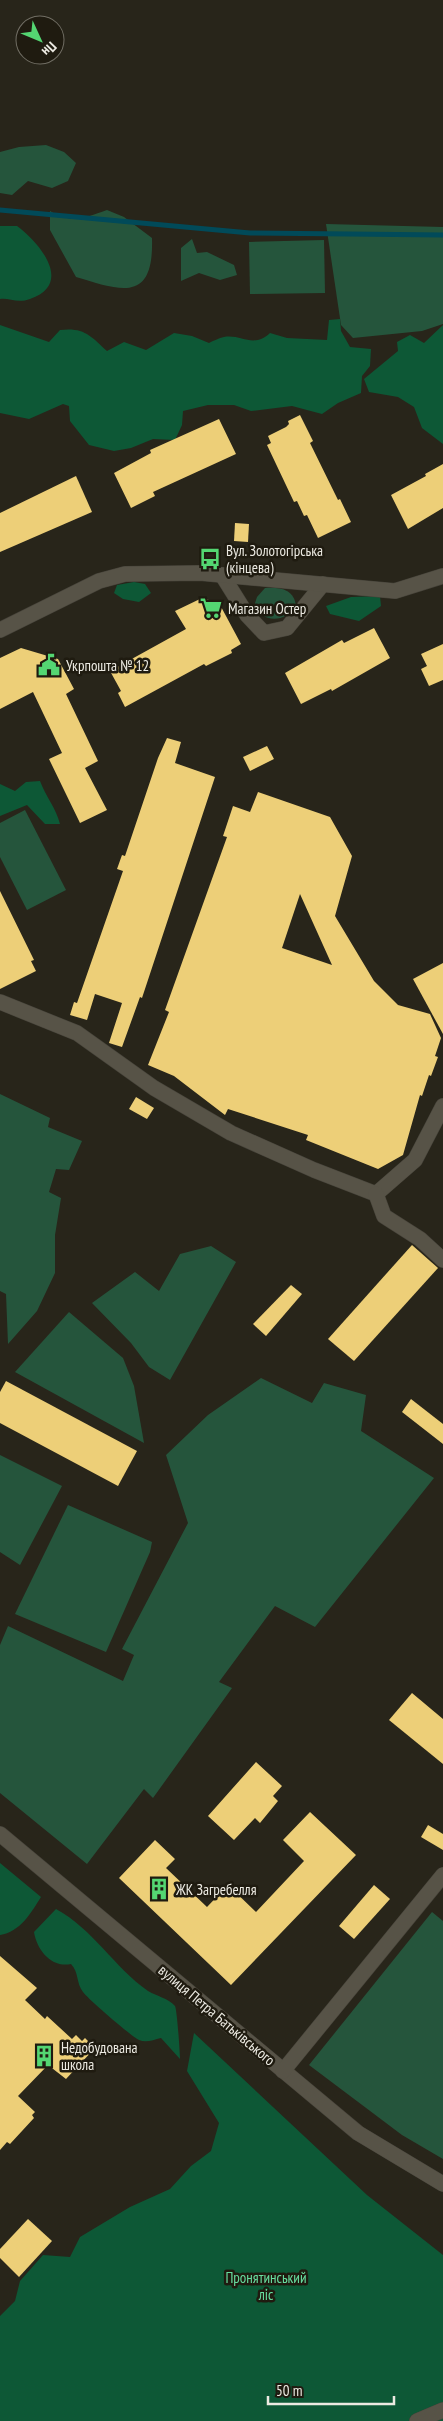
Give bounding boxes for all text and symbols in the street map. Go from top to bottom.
north arrow [15,15,65,65]
text: Пн [38,38,61,60]
place label: Вул. Золотогірська (кінцева) [226,541,323,577]
bus stop icon: Вул. Золотогірська (кінцева) [197,546,223,572]
supermarket icon: Магазин Остер [198,595,224,621]
place label: Магазин Остер [228,599,306,618]
public building icon: Укрпошта № 12 [36,652,62,678]
place label: Укрпошта № 12 [66,656,149,675]
building icon: ЖК Загребелля [146,1876,172,1902]
place label: ЖК Загребелля [175,1880,257,1899]
street label: вулиця Петра Батьківського [155,1961,279,2069]
place label: Недобудована школа [61,2038,137,2074]
building icon: Недобудована школа [31,2043,57,2069]
park label: Пронятинський ліс [225,2268,307,2304]
scale bar [268,2374,394,2406]
text: 50 m [276,2381,302,2400]

